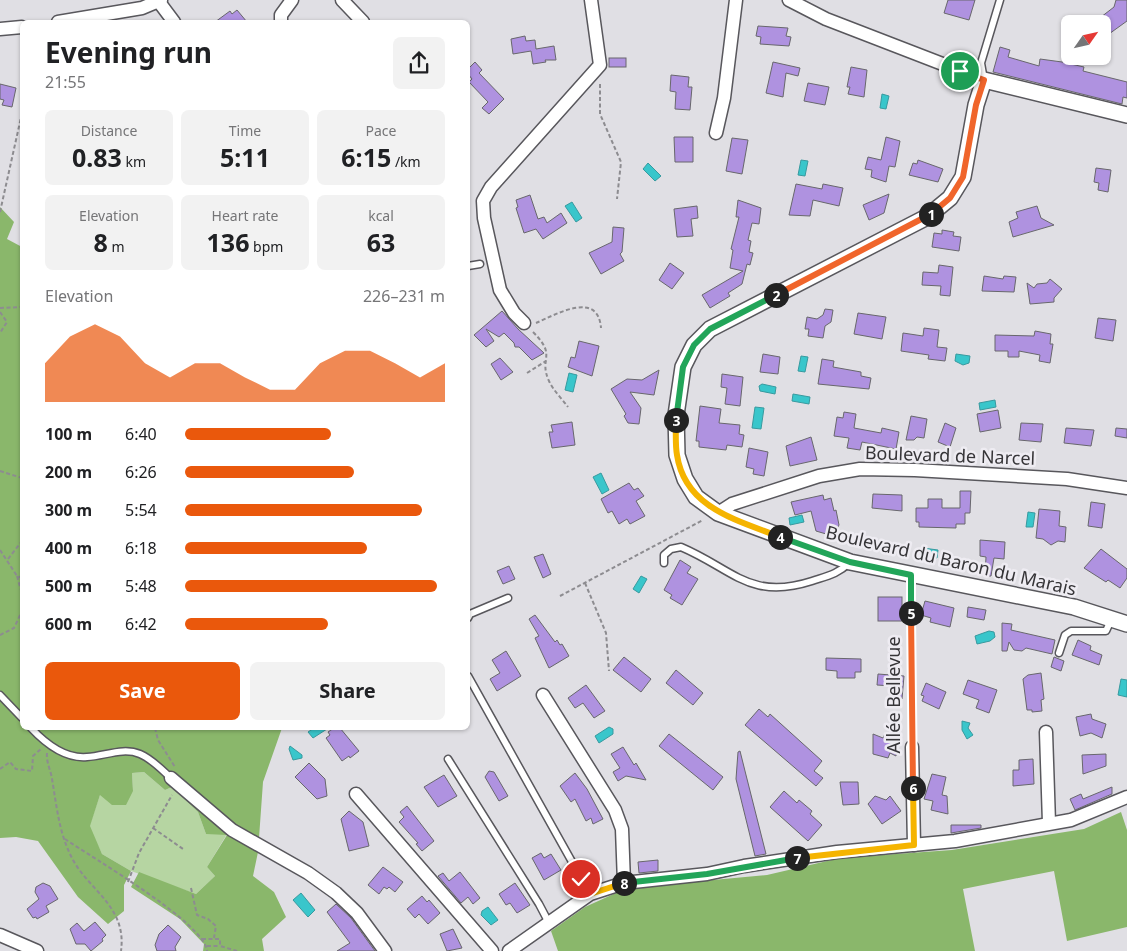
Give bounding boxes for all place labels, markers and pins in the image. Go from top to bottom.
pin [939,50,981,92]
pin: 1 [918,202,944,226]
pin: 2 [764,282,788,308]
pin: 3 [664,408,688,432]
pin: 4 [768,524,792,550]
pin: 5 [898,600,924,626]
pin: 6 [900,776,926,800]
pin: 7 [784,846,810,870]
pin [560,858,602,900]
pin: 8 [612,870,636,896]

